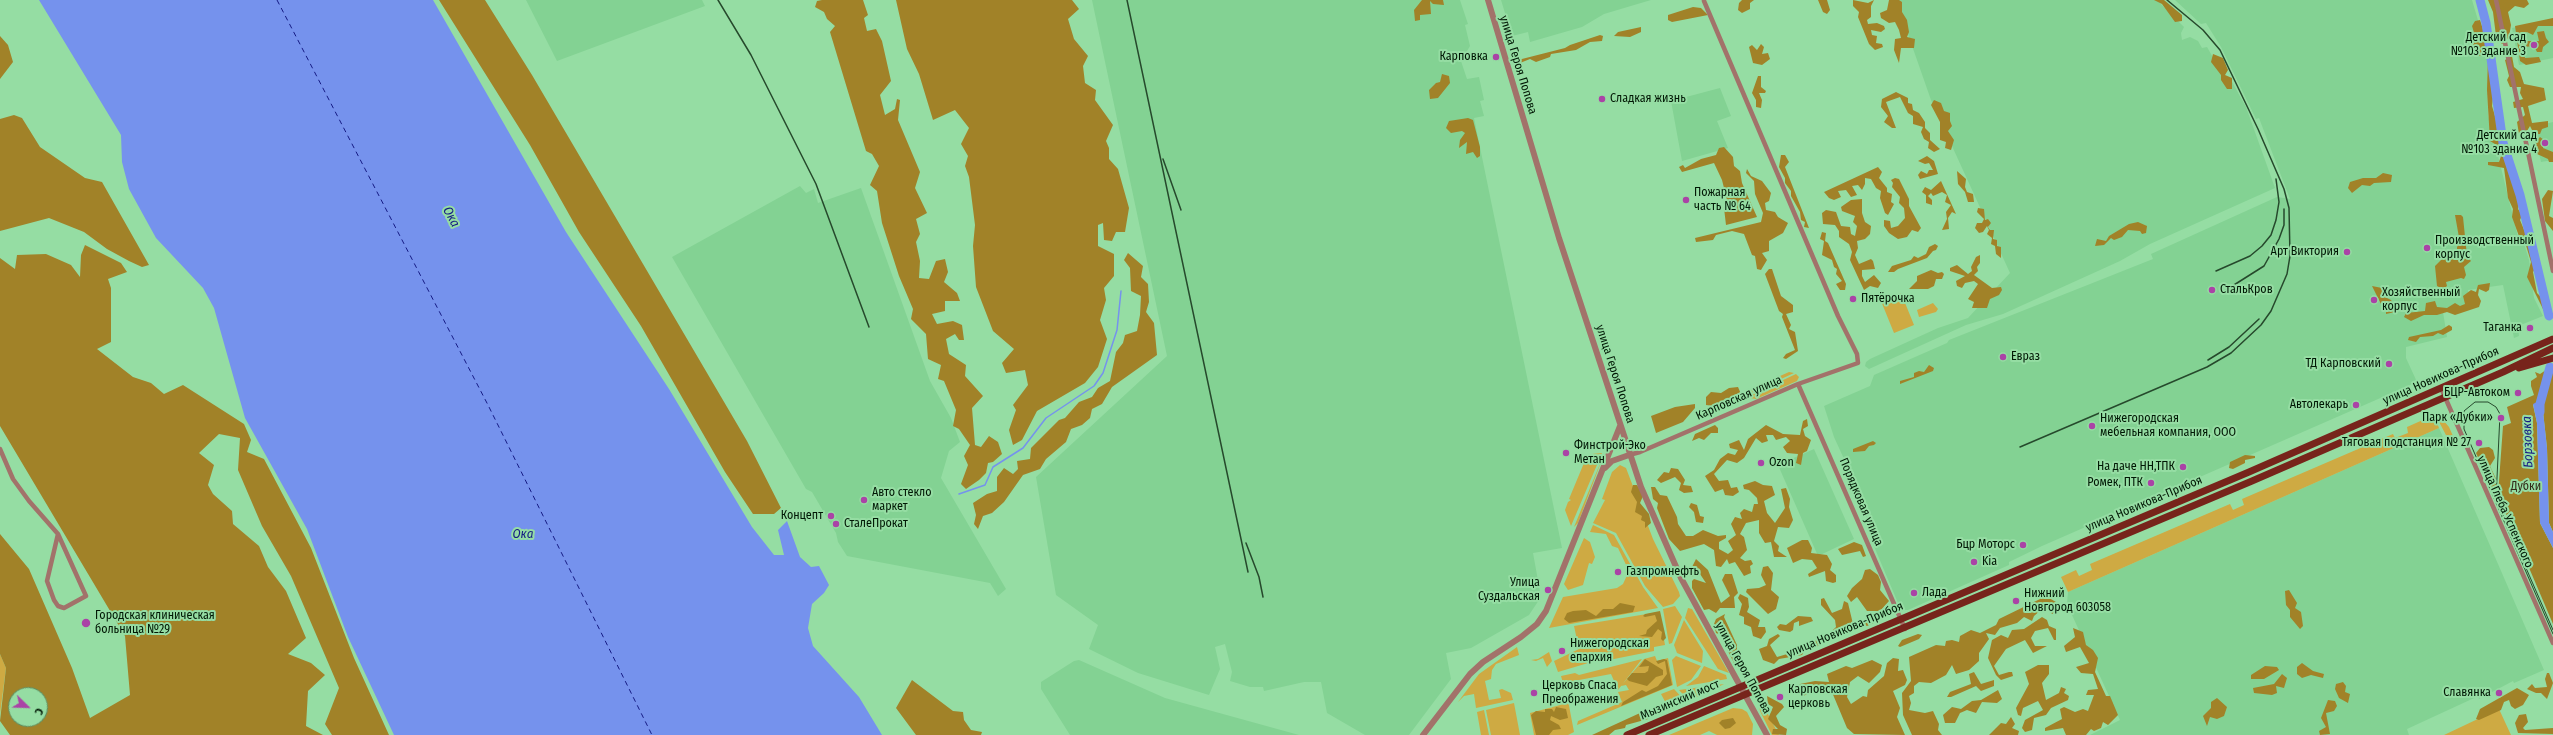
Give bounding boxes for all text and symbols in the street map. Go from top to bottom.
street label: улица Героя Попова [1496,14,1540,116]
place label: Детский сад №103 здание 3 [2451,31,2526,59]
marker: Детский сад №103 здание 3 [2529,40,2539,50]
place label: Карповка [1439,50,1488,64]
marker: Карповка [1491,52,1501,62]
place label: Сладкая жизнь [1610,92,1686,106]
marker: Сладкая жизнь [1597,94,1607,104]
place label: Детский сад №103 здание 4 [2461,129,2537,157]
marker: Детский сад №103 здание 4 [2540,138,2550,148]
place label: Пожарная часть № 64 [1694,186,1751,214]
marker: Пожарная часть № 64 [1681,195,1691,205]
water label: Ока [439,204,463,230]
place label: Производственный корпус [2435,234,2534,262]
marker: Производственный корпус [2422,243,2432,253]
place label: Арт Виктория [2271,245,2339,259]
marker: Арт Виктория [2342,247,2352,257]
place label: СтальКров [2220,283,2273,297]
marker: СтальКров [2207,285,2217,295]
place label: Хозяйственный корпус [2382,286,2461,314]
place label: Пятёрочка [1861,292,1915,306]
marker: Пятёрочка [1848,294,1858,304]
marker: Хозяйственный корпус [2369,295,2379,305]
place label: Таганка [2483,321,2522,335]
street label: улица Героя Попова [1592,323,1638,425]
marker: Таганка [2525,323,2535,333]
street label: улица Новикова-Прибоя [2381,344,2501,408]
place label: Евраз [2011,350,2040,364]
marker: Евраз [1998,352,2008,362]
place label: ТД Карповский [2305,357,2381,371]
marker: ТД Карповский [2384,359,2394,369]
street label: Карповская улица [1694,373,1784,423]
place label: БЦР-Автоком [2444,386,2510,400]
marker: БЦР-Автоком [2513,388,2523,398]
place label: Автолекарь [2290,398,2348,412]
marker: Автолекарь [2351,400,2361,410]
place label: Парк «Дубки» [2422,411,2493,425]
place label: Нижегородская мебельная компания, ООО [2100,412,2236,440]
marker: Парк «Дубки» [2496,413,2506,423]
water label: Борзовка [2519,416,2537,468]
marker: Нижегородская мебельная компания, ООО [2087,421,2097,431]
place label: Тяговая подстанция № 27 [2342,436,2471,450]
marker: Тяговая подстанция № 27 [2474,438,2484,448]
place label: Финстрой-Эко Метан [1574,439,1646,467]
marker: Финстрой-Эко Метан [1561,448,1571,458]
street label: улица Глеба Успенского [2474,454,2536,570]
place label: Ozon [1769,456,1794,470]
street label: Порядковая улица [1836,456,1886,548]
marker: Ozon [1756,458,1766,468]
place label: На даче НН,ТПК [2097,460,2175,474]
marker: На даче НН,ТПК [2178,462,2188,472]
street label: улица Новикова-Прибоя [2084,473,2204,535]
place label: Ромек, ПТК [2087,476,2143,490]
marker: Ромек, ПТК [2146,478,2156,488]
park label: Дубки [2511,480,2541,494]
place label: Авто стекло маркет [872,486,932,514]
marker: Авто стекло маркет [859,495,869,505]
place label: Концепт [781,509,823,523]
marker: Концепт [826,511,836,521]
place label: СталеПрокат [844,517,908,531]
marker: СталеПрокат [831,519,841,529]
water label: Ока [512,526,534,542]
place label: Бцр Моторс [1956,538,2015,552]
marker: Бцр Моторс [2018,540,2028,550]
place label: Kia [1982,555,1997,569]
marker: Kia [1969,557,1979,567]
place label: Газпромнефть [1626,565,1699,579]
marker: Газпромнефть [1613,567,1623,577]
place label: Улица Суздальская [1478,576,1540,604]
marker: Улица Суздальская [1543,585,1553,595]
place label: Лада [1922,586,1947,600]
place label: Нижний Новгород 603058 [2024,587,2111,615]
marker: Лада [1909,588,1919,598]
marker: Нижний Новгород 603058 [2011,596,2021,606]
street label: улица Новикова-Прибоя [1785,599,1905,661]
place label: Городская клиническая больница №29 [95,609,215,637]
marker: Городская клиническая больница №29 [80,617,92,629]
street label: улица Героя Попова [1712,620,1774,716]
place label: Нижегородская епархия [1570,637,1649,665]
marker: Нижегородская епархия [1557,646,1567,656]
street label: Мызинский мост [1638,677,1722,723]
place label: Церковь Спаса Преображения [1542,679,1619,707]
place label: Карповская церковь [1788,683,1848,711]
place label: Славянка [2443,686,2491,700]
north arrow [8,687,48,727]
marker: Церковь Спаса Преображения [1529,688,1539,698]
marker: Славянка [2494,688,2504,698]
marker: Карповская церковь [1775,692,1785,702]
text: С [31,706,46,717]

